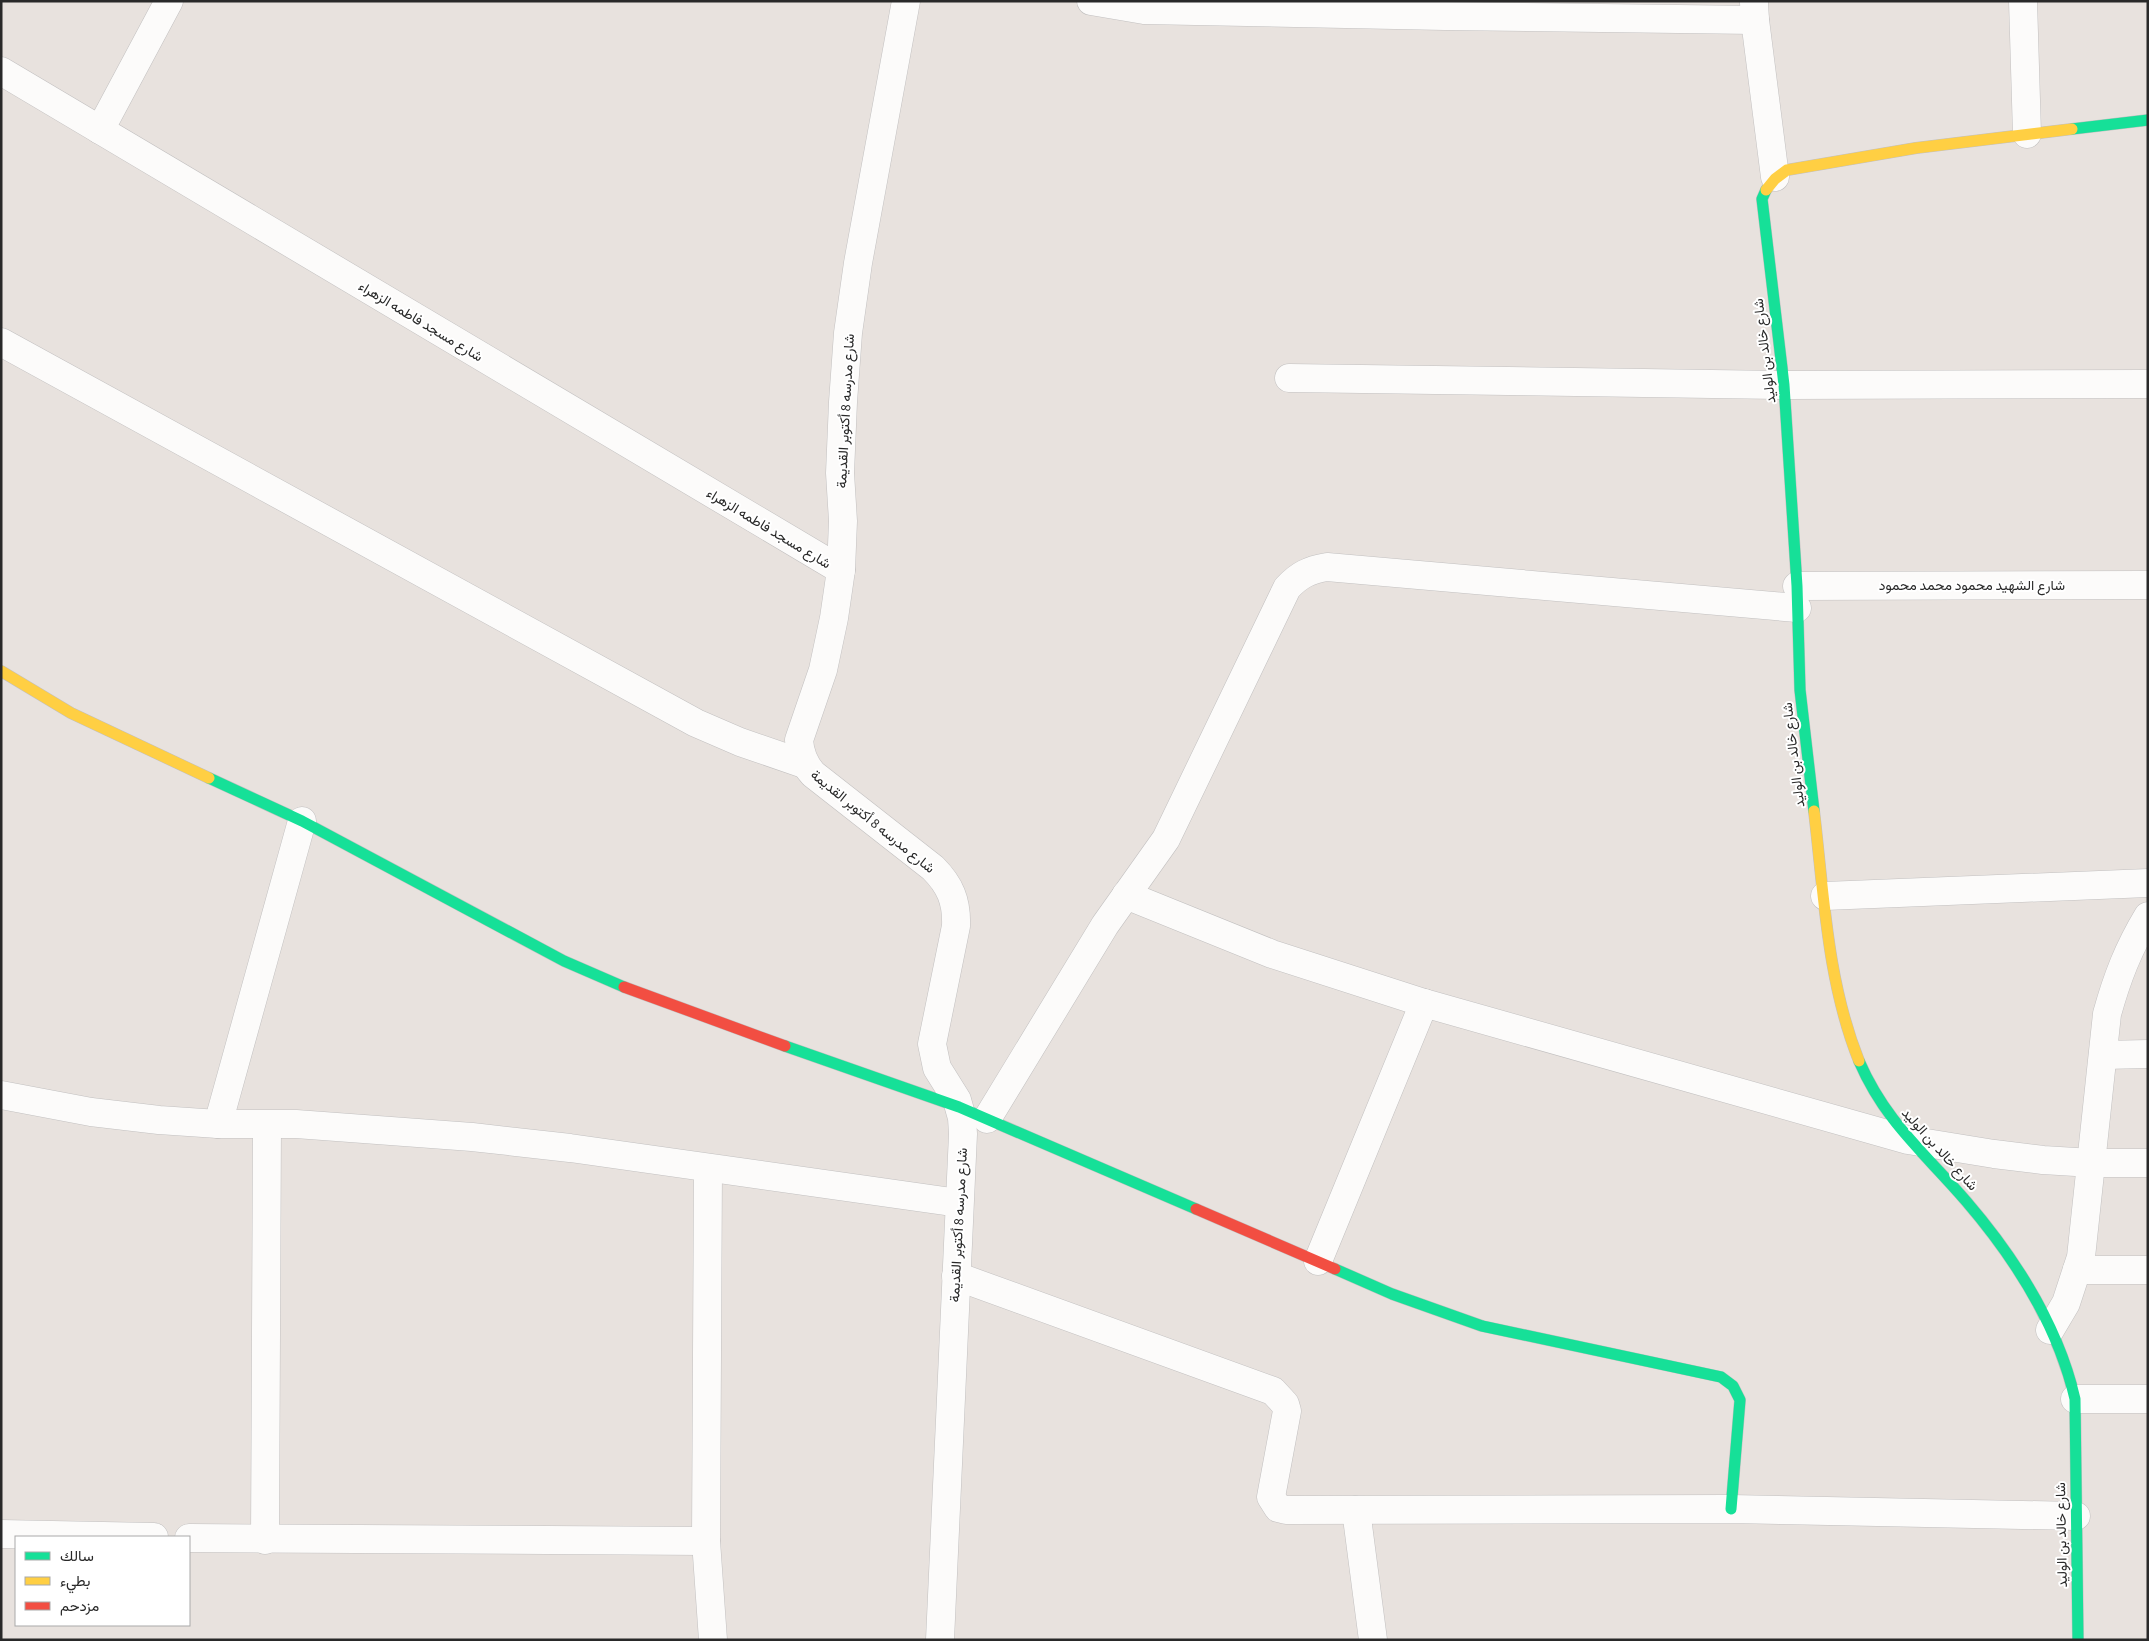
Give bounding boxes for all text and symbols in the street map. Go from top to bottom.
street label: شارع مسجد فاطمه الزهراء [354,277,486,367]
street label: شارع خالد بن الوليد [1749,297,1781,404]
street label: شارع مدرسه 8 أكتوبر القديمة [832,333,860,489]
street label: شارع مسجد فاطمه الزهراء [702,484,834,574]
street label: شارع الشهيد محمود محمد محمود [1879,576,2065,596]
street label: شارع خالد بن الوليد [1778,701,1810,808]
street label: شارع مدرسه 8 أكتوبر القديمة [806,765,939,878]
street label: شارع خالد بن الوليد [1897,1104,1982,1196]
street label: شارع مدرسه 8 أكتوبر القديمة [945,1147,973,1303]
street label: شارع خالد بن الوليد [2051,1482,2073,1588]
legend [15,1536,190,1626]
text: سالك [60,1546,94,1567]
text: بطيء [60,1571,90,1594]
text: مزدحم [60,1596,99,1617]

